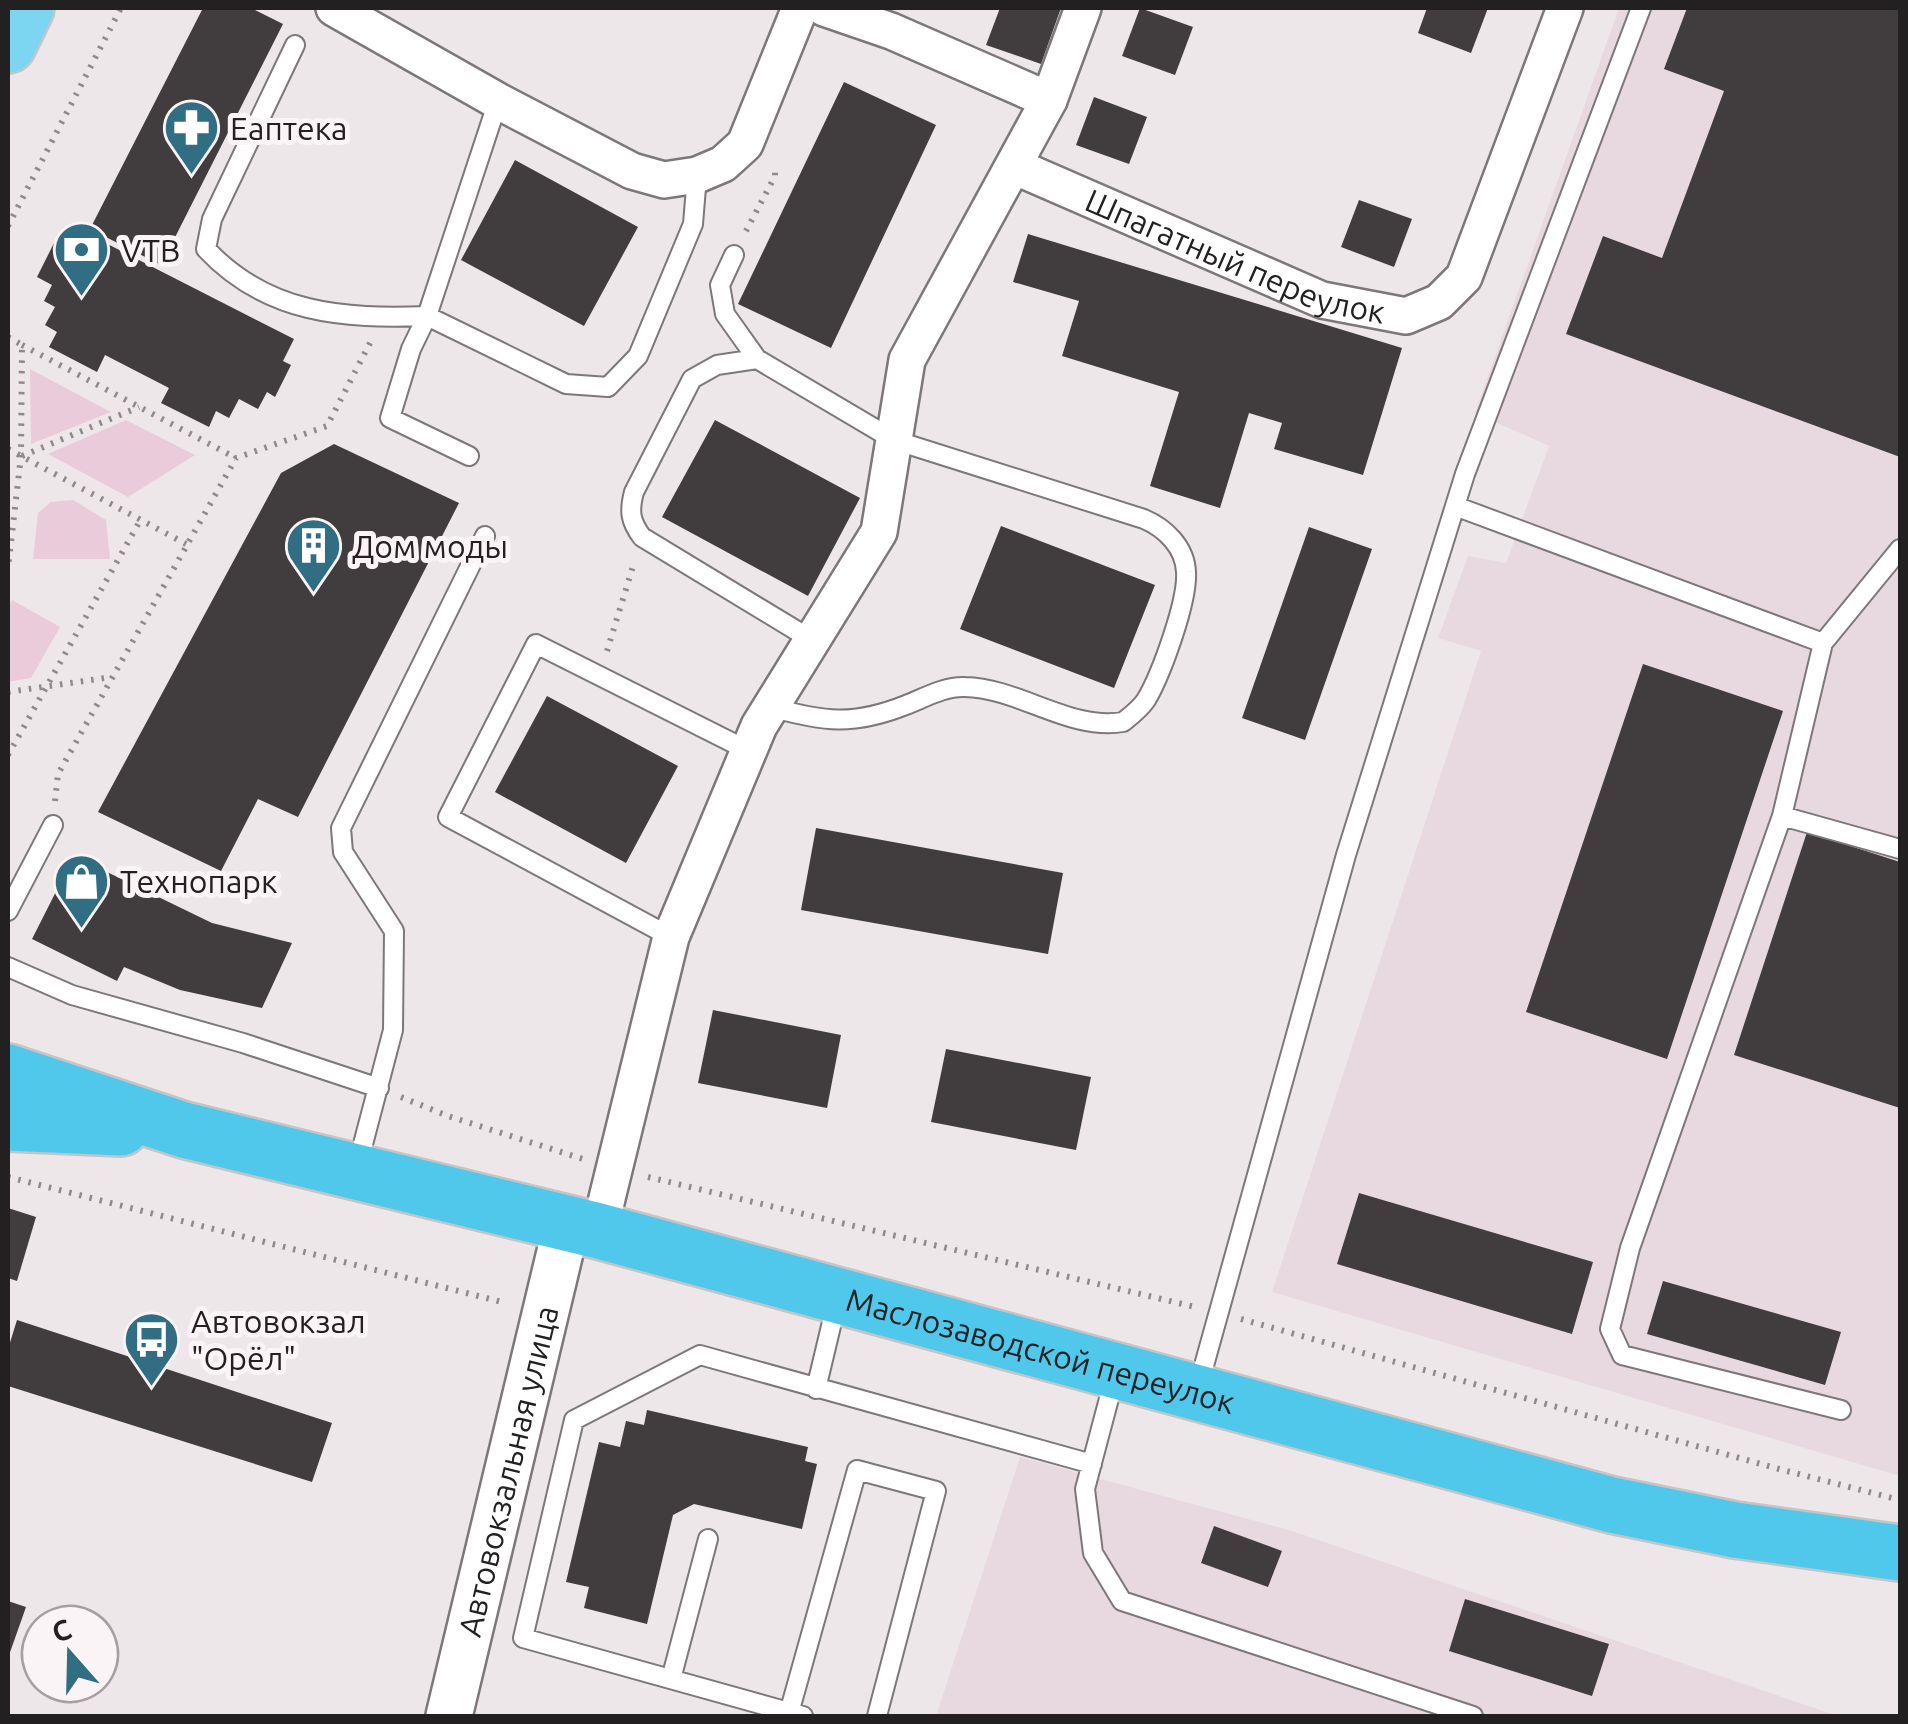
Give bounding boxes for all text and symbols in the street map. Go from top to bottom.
pharmacy icon: Еаптека [161,98,221,177]
place label: Еаптека [230,110,348,146]
street label: Шпагатный переулок [1080,181,1388,330]
bank icon: VTB [52,220,112,299]
place label: VTB [121,232,180,268]
building icon: Дом моды [283,516,343,595]
place label: Дом моды [352,528,508,564]
shop icon: Технопарк [51,851,111,930]
place label: Технопарк [120,863,278,899]
street label: Маслозаводской переулок [843,1281,1239,1420]
street label: Автовокзальная улица [451,1302,565,1640]
place label: Автовокзал "Орёл" [191,1303,366,1376]
bus stop icon: Автовокзал "Орёл" [122,1309,182,1388]
north arrow [20,1604,120,1704]
text: С [48,1612,75,1648]

